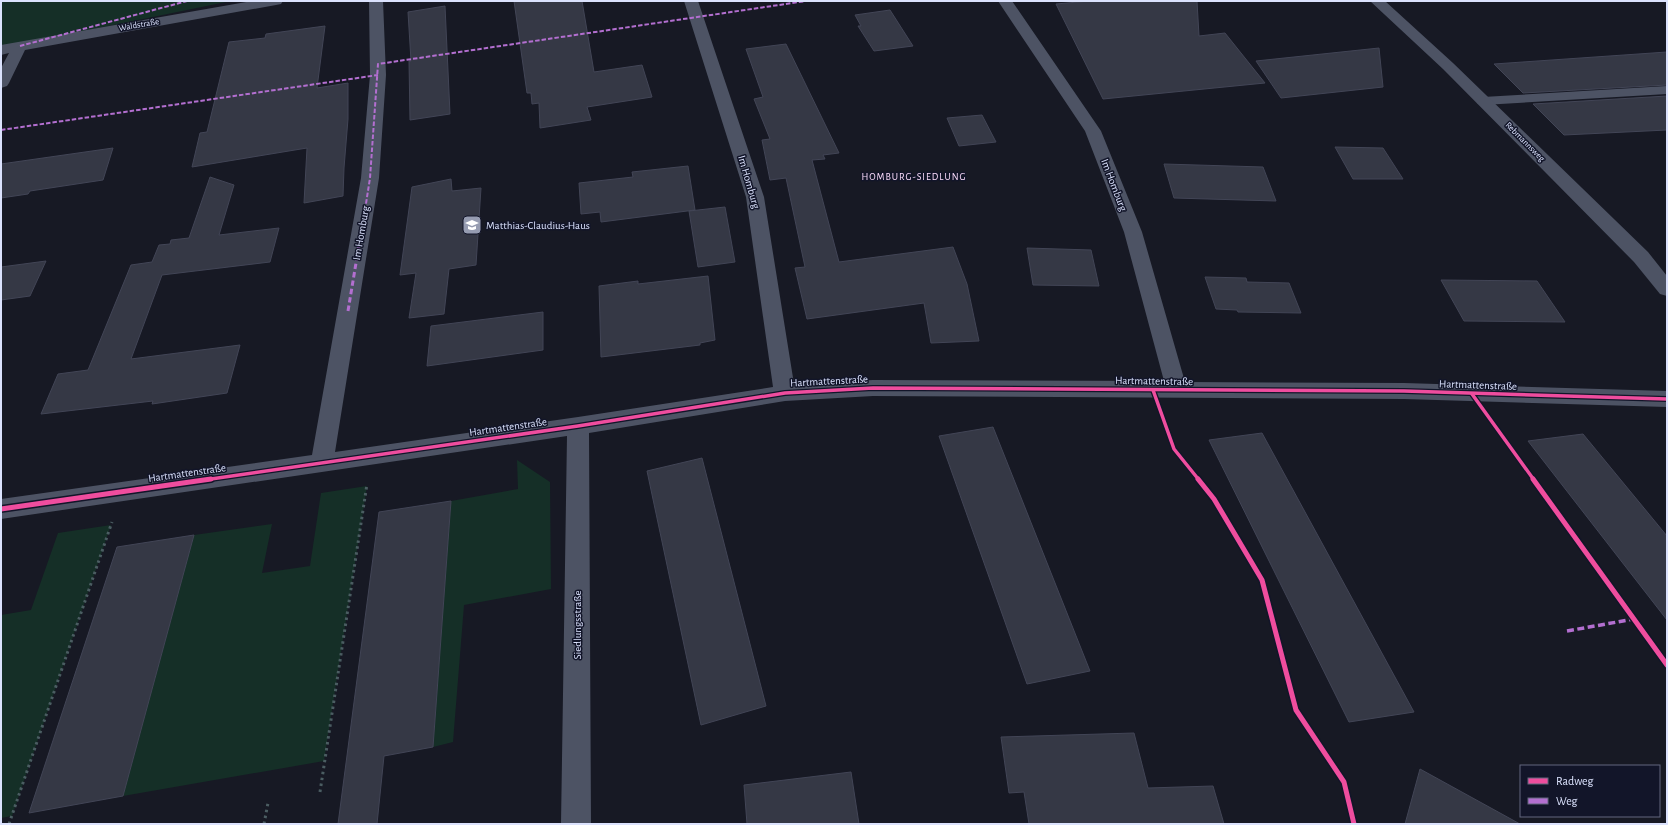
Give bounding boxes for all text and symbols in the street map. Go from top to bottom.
street label: Waldstraße [118,17,160,33]
street label: Rebmannsweg [1504,121,1547,164]
street label: Im Homburg [736,154,762,211]
street label: Im Homburg [1099,157,1129,213]
district label: HOMBURG-SIEDLUNG [862,172,966,182]
street label: Im Homburg [351,204,371,261]
school or university icon: Matthias-Claudius-Haus [461,214,483,236]
place label: Matthias-Claudius-Haus [486,220,590,231]
street label: Hartmattenstraße [790,373,868,389]
street label: Hartmattenstraße [1115,375,1193,387]
street label: Hartmattenstraße [1439,378,1517,392]
street label: Hartmattenstraße [469,416,547,438]
street label: Hartmattenstraße [148,462,226,484]
street label: Siedlungsstraße [572,590,583,660]
legend [1520,765,1660,817]
text: Radweg [1556,775,1593,787]
text: Weg [1556,795,1578,807]

